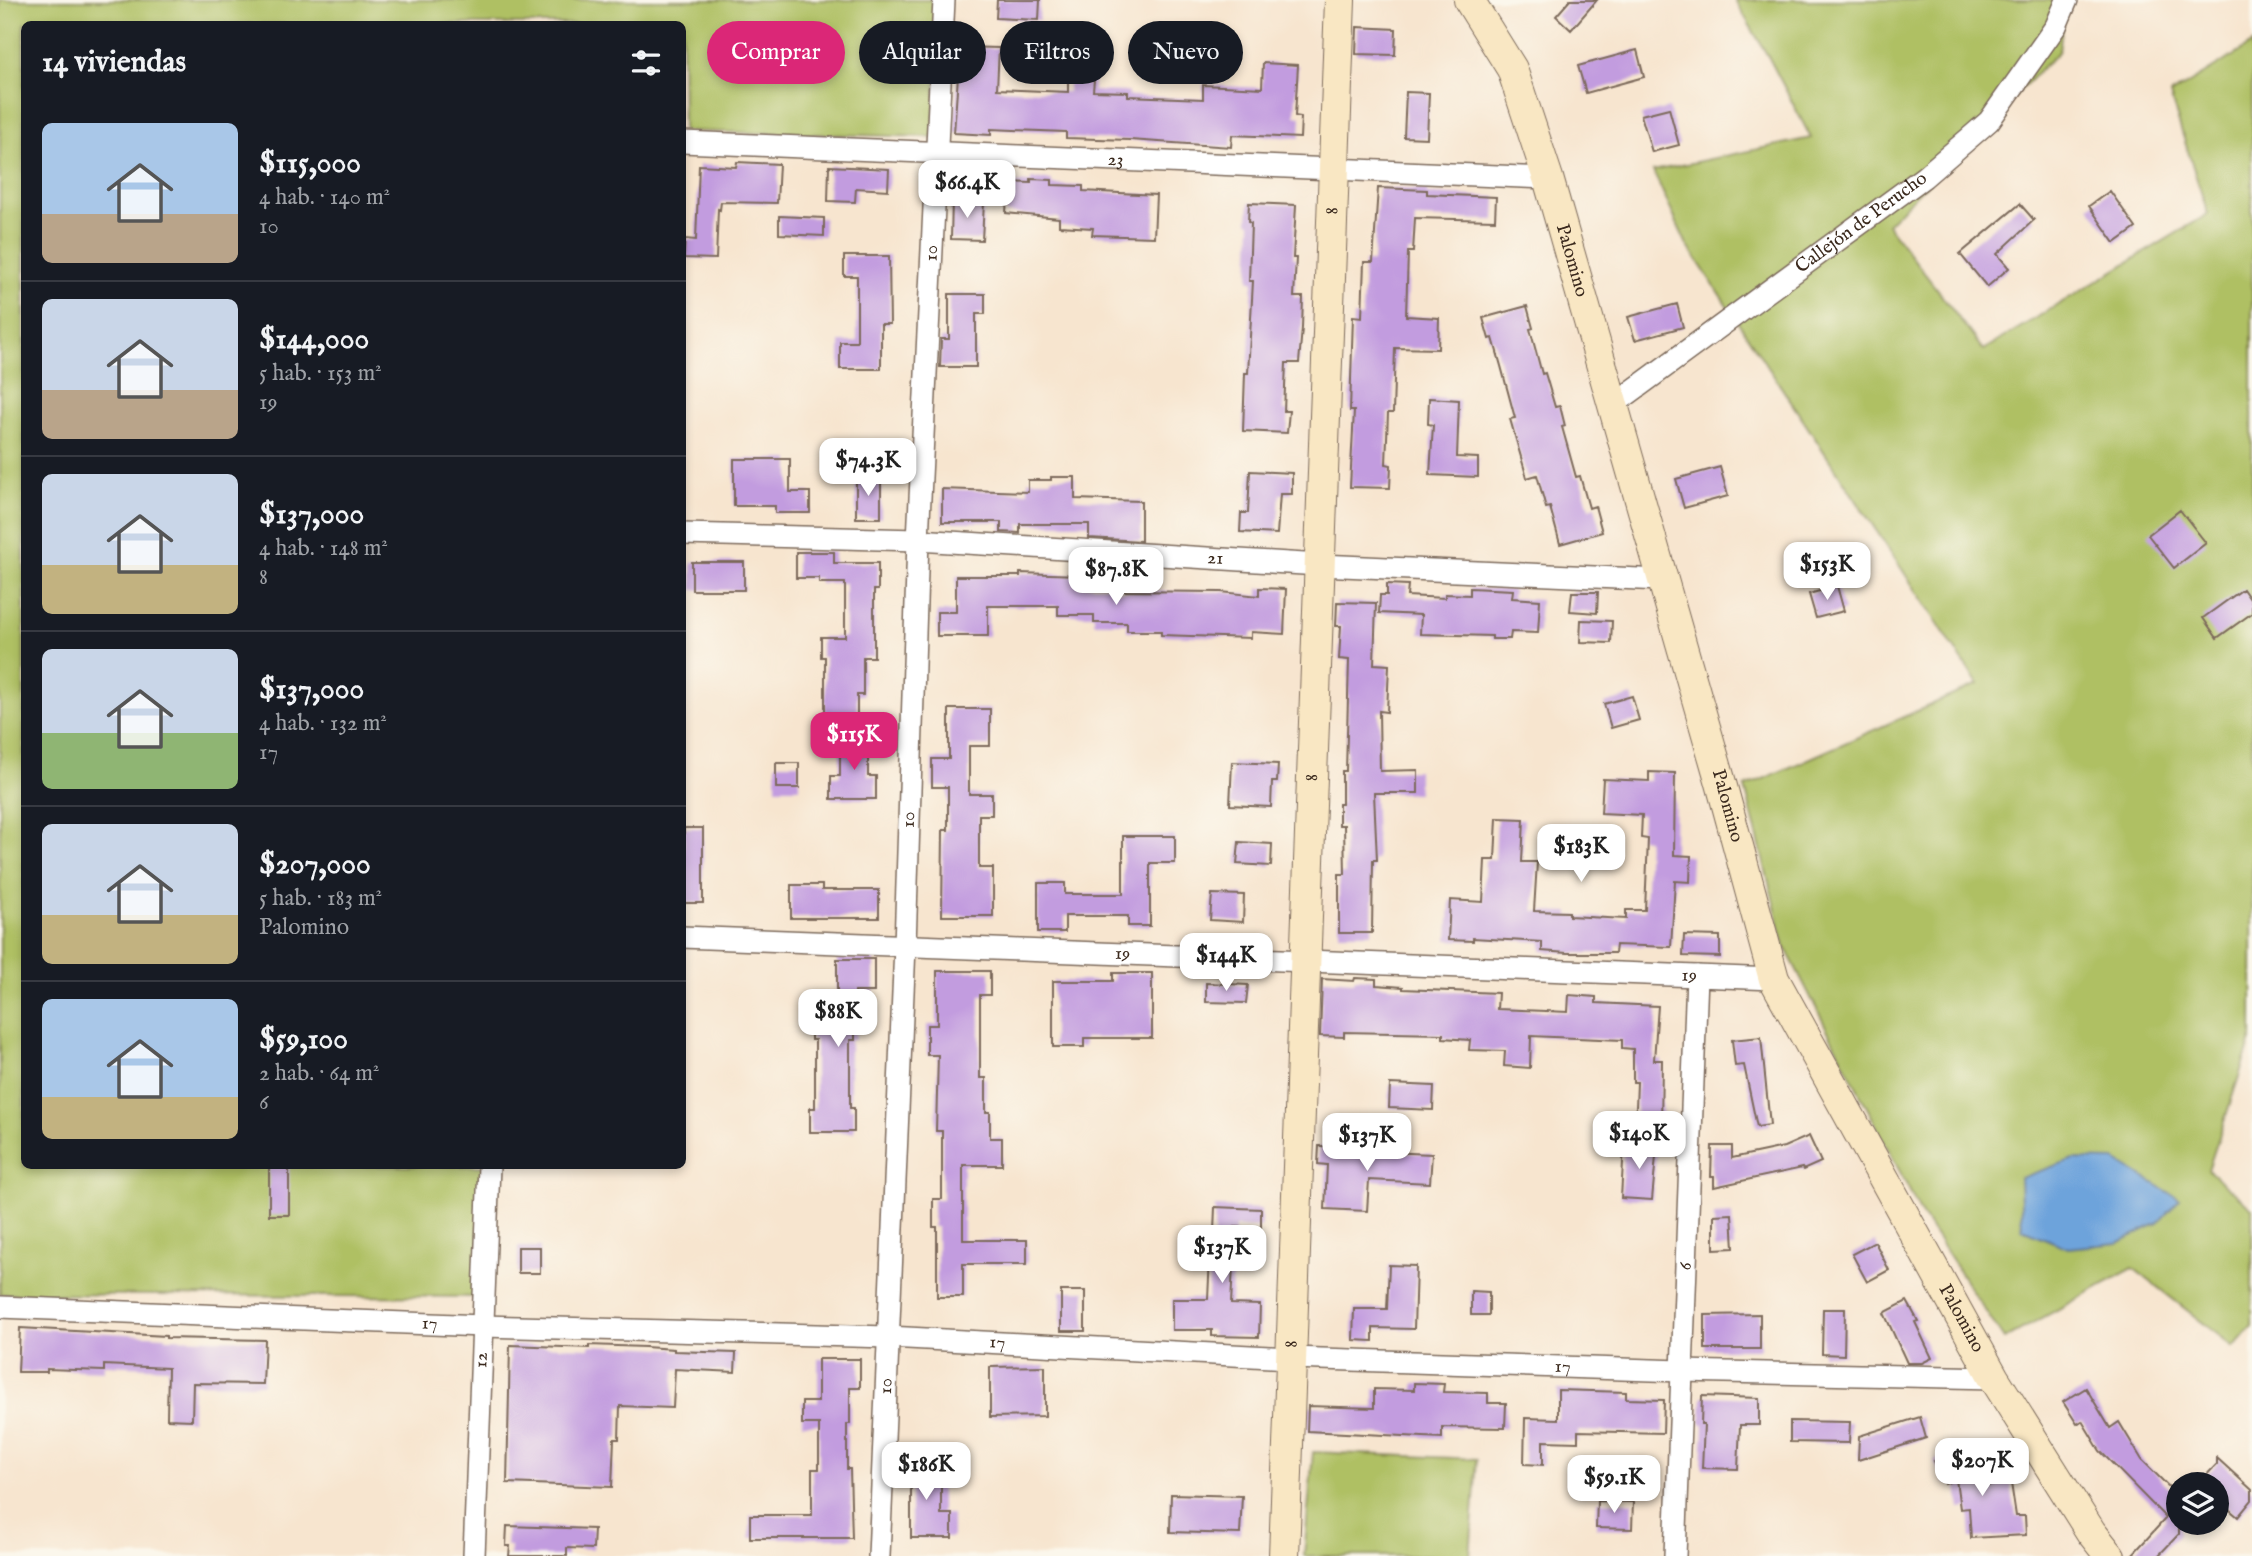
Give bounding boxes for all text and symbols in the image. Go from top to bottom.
chip: Comprar [707,21,845,84]
chip: Alquilar [859,21,986,84]
chip: Filtros [1000,21,1114,84]
chip: Nuevo [1128,21,1243,84]
text: 14 viviendas [42,44,186,82]
icon: filters [627,44,665,82]
text: $115,000 [259,145,361,183]
street label: 23 [1107,148,1124,172]
icon: home [98,151,182,235]
pin: $66.4K [910,160,1024,220]
street label: Callejón de Perucho [1791,167,1932,279]
text: $66.4K [934,168,1000,197]
text: 4 hab. · 140 m² [259,183,390,212]
street label: 8 [1320,207,1345,215]
text: 10 [259,212,279,241]
street label: Palomino [1550,221,1593,300]
street label: 10 [919,244,944,262]
text: $144,000 [259,321,369,359]
icon: home [98,327,182,411]
text: 5 hab. · 153 m² [259,359,382,388]
text: 19 [259,388,278,417]
pin: $74.3K [811,438,925,498]
text: $74.3K [835,446,901,475]
text: $137,000 [259,496,364,534]
icon: home [98,502,182,586]
text: 4 hab. · 148 m² [259,534,388,563]
pin: $153K [1778,542,1876,602]
street label: 21 [1207,546,1224,571]
pin: $87.8K [1059,548,1173,607]
text: $153K [1800,550,1854,579]
text: $87.8K [1084,555,1148,584]
text: 8 [259,563,268,592]
text: $137,000 [259,671,364,709]
icon: home [98,677,182,761]
text: 4 hab. · 132 m² [259,709,387,738]
pin: $115K [805,712,903,772]
text: $115K [827,720,881,749]
text: 17 [259,738,278,767]
street label: Palomino [1706,767,1748,845]
street label: 8 [1300,773,1324,782]
street label: 10 [897,811,921,828]
pin: $183K [1532,824,1630,884]
text: $183K [1553,832,1609,861]
text: $207,000 [259,846,371,884]
icon: home [98,852,182,936]
text: 5 hab. · 183 m² [259,884,382,913]
text: Palomino [259,913,349,942]
pin: $144K [1177,934,1275,993]
text: $144K [1196,941,1256,970]
street label: 19 [1115,942,1131,966]
street label: 19 [1681,963,1697,988]
pin: $88K [797,990,879,1049]
text: $88K [814,997,862,1026]
text: $59,100 [259,1021,348,1059]
icon: home [98,1027,182,1111]
text: 2 hab. · 64 m² [259,1059,380,1088]
text: 6 [259,1088,269,1117]
pin: $140K [1590,1112,1688,1171]
pin: $137K [1318,1114,1416,1173]
text: $140K [1609,1119,1669,1148]
text: $137K [1338,1121,1396,1150]
pin: $137K [1173,1226,1271,1285]
text: $137K [1193,1233,1251,1262]
street label: 6 [1674,1261,1698,1271]
street label: Palomino [1933,1280,1990,1357]
street label: 17 [421,1312,438,1336]
street label: 17 [989,1330,1006,1355]
street label: 8 [1279,1340,1304,1348]
street label: 12 [469,1352,494,1369]
street label: 17 [1554,1355,1571,1379]
street label: 10 [874,1377,899,1395]
pin: $207K [1933,1438,2031,1498]
pin: $186K [877,1442,975,1502]
text: $207K [1951,1446,2013,1475]
text: $186K [898,1450,954,1479]
pin: $59.1K [1557,1456,1671,1515]
text: $59.1K [1583,1463,1645,1492]
map controls [2166,1472,2229,1535]
button: layers [2166,1472,2229,1535]

